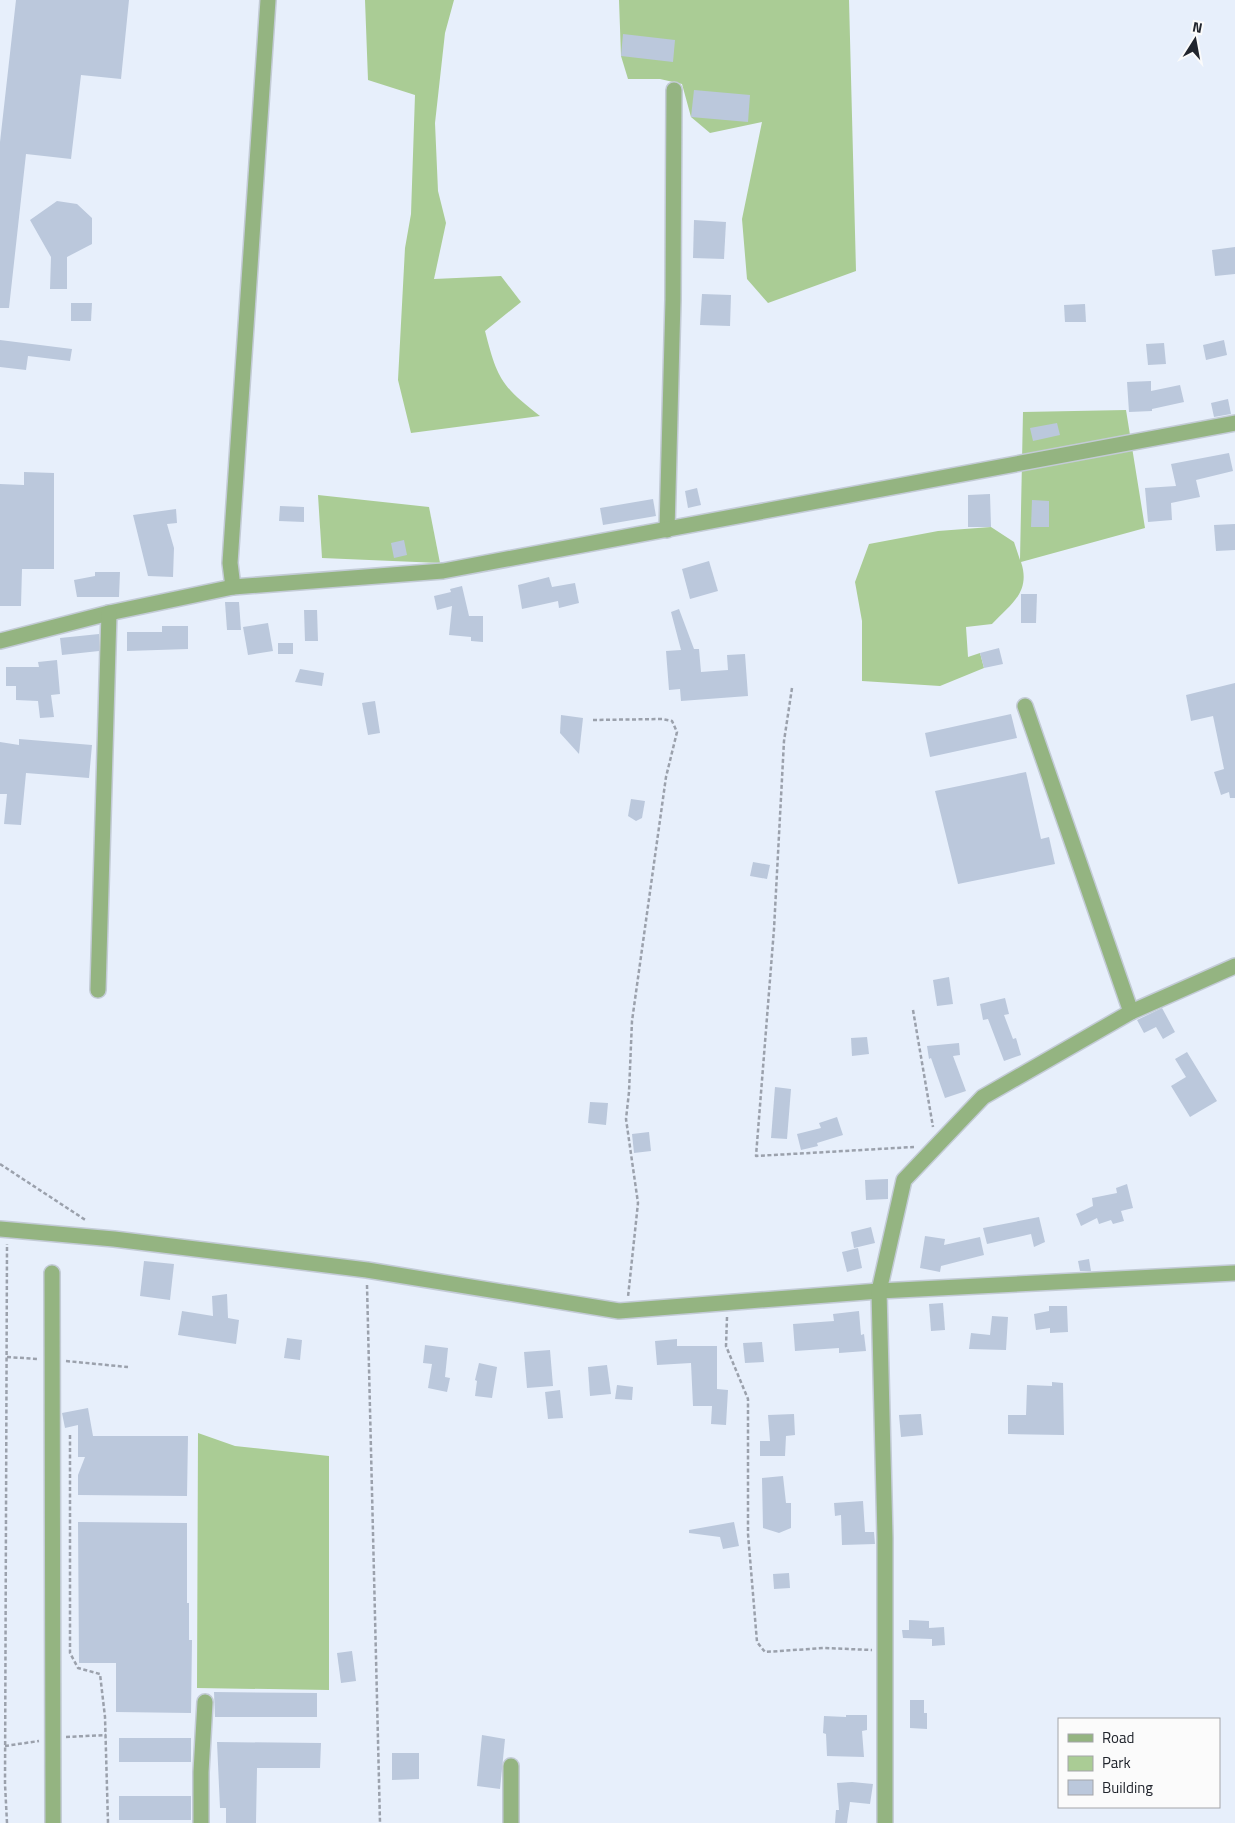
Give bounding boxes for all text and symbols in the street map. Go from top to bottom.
north arrow [1170,15,1220,65]
text: N [1191,16,1204,38]
legend [1058,1718,1220,1808]
text: Road [1102,1726,1134,1749]
text: Park [1102,1751,1131,1774]
text: Building [1102,1776,1153,1799]

